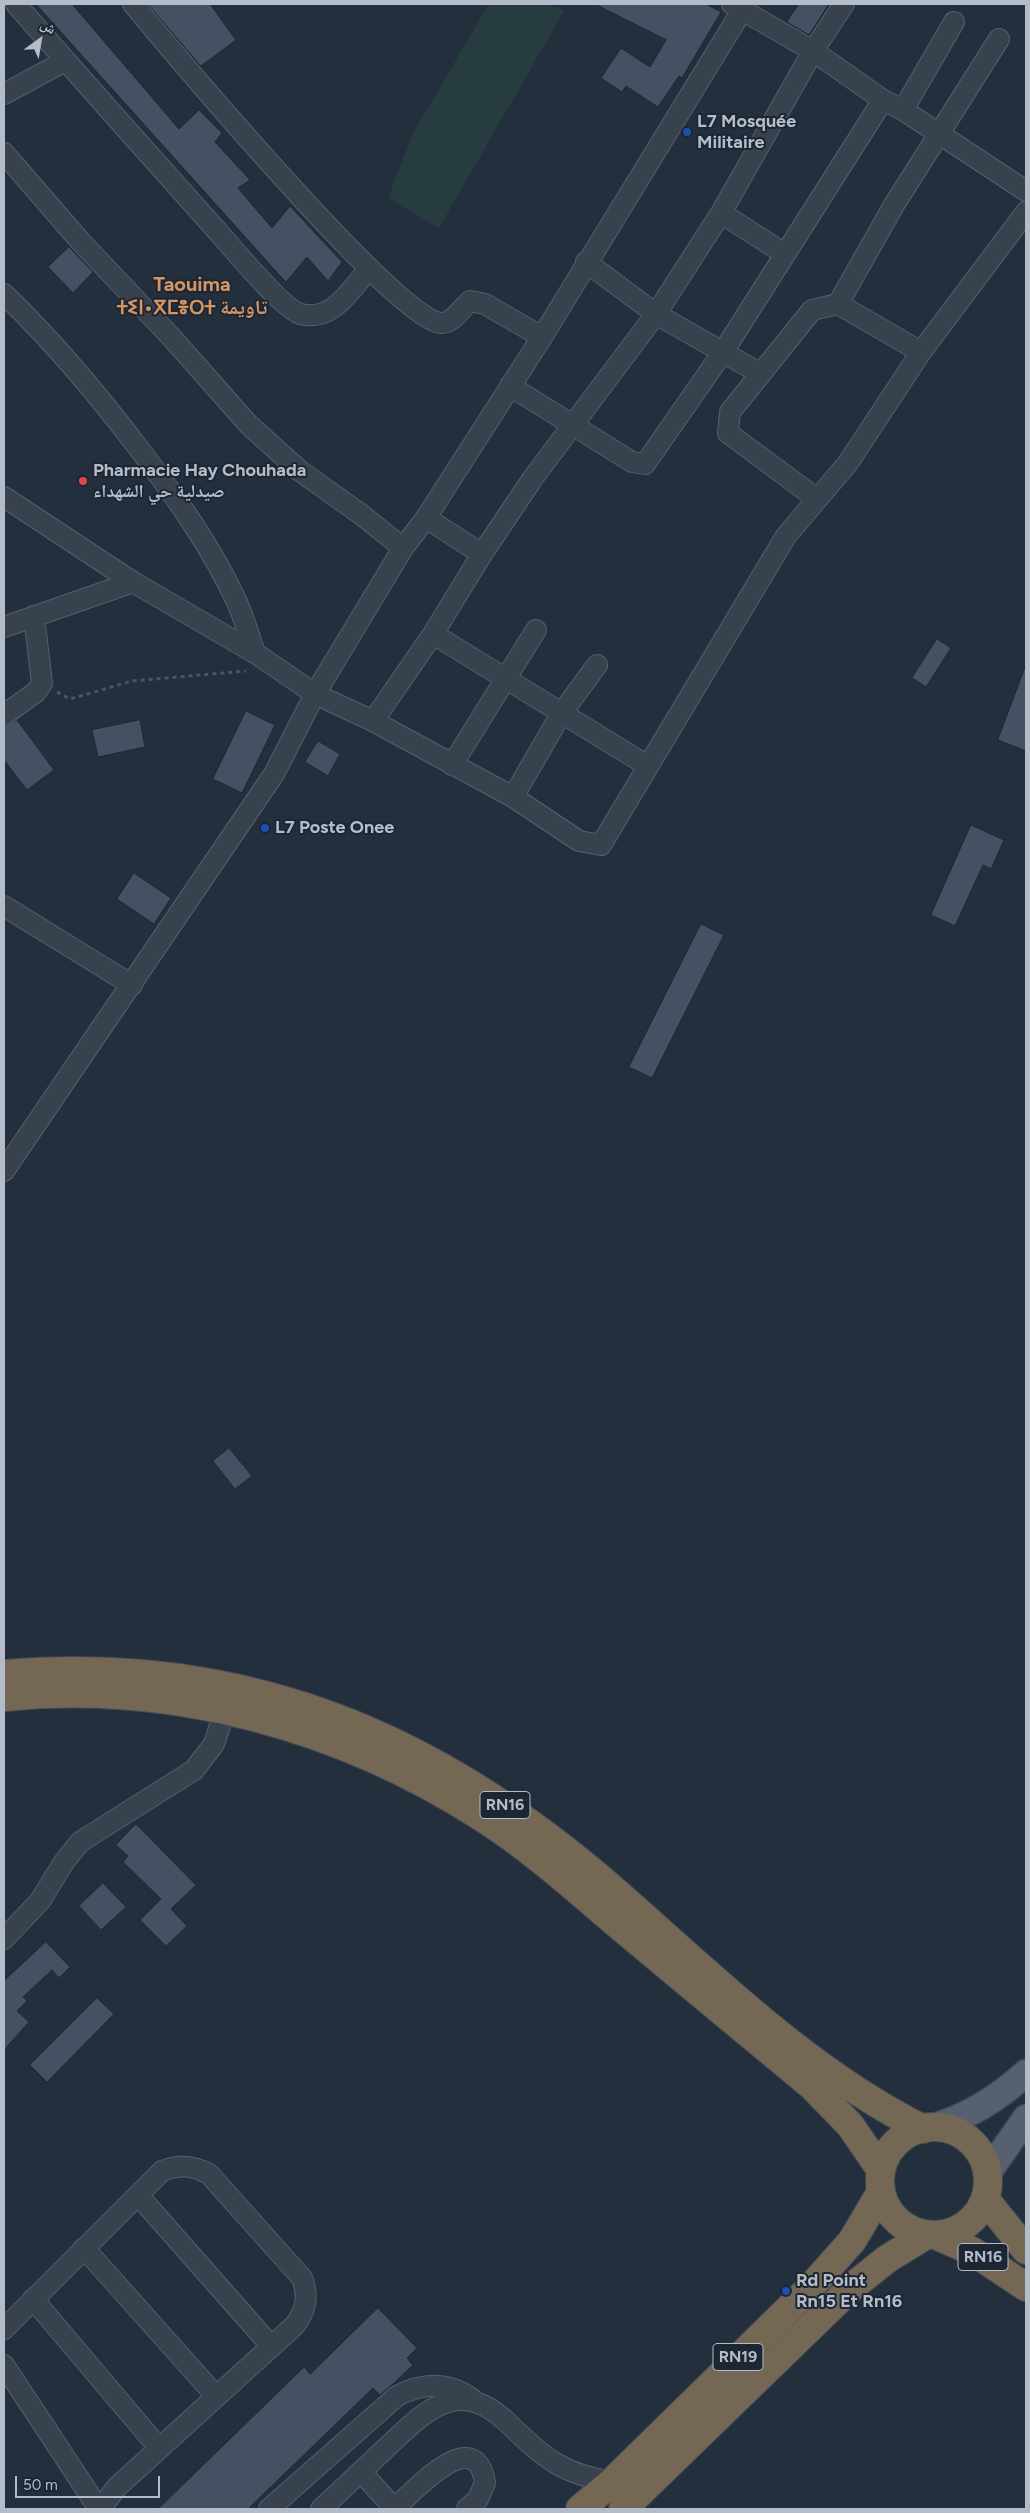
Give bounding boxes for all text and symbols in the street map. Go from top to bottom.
north arrow [15,15,65,65]
text: ش [37,16,59,38]
place label: L7 Mosquée Militaire [697,111,796,154]
marker: L7 Mosquée Militaire [681,126,693,138]
district label: Taouima ⵜⵉⵏ•ⴳⵎⴻⵔⵜ تاويمة [117,273,267,320]
place label: Pharmacie Hay Chouhada صيدلية حي الشهداء [93,460,306,502]
marker: Pharmacie Hay Chouhada صيدلية حي الشهداء [77,475,89,487]
place label: L7 Poste Onee [275,817,394,839]
marker: L7 Poste Onee [259,822,271,834]
road number: RN16 [480,1792,530,1818]
road number: RN16 [958,2244,1008,2270]
place label: Rd Point Rn15 Et Rn16 [796,2270,902,2312]
marker: Rd Point Rn15 Et Rn16 [780,2285,792,2297]
road number: RN19 [713,2344,763,2370]
scale bar [18,2466,162,2498]
text: 50 m [23,2476,58,2494]

